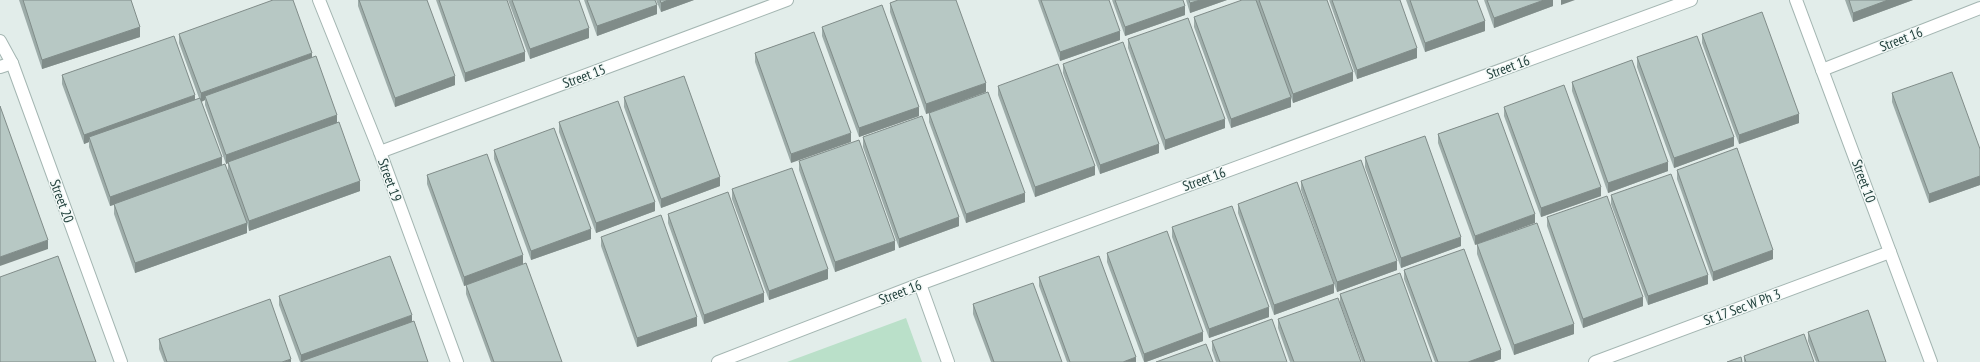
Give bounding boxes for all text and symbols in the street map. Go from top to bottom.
street label: Street 16 [1877,23,1925,55]
street label: Street 16 [1484,51,1532,83]
street label: Street 15 [560,60,608,92]
street label: Street 19 [374,156,406,204]
street label: Street 10 [1848,157,1880,205]
street label: Street 16 [1180,163,1228,195]
street label: Street 20 [46,177,78,225]
street label: Street 16 [876,276,924,308]
street label: St 17 Sec W Ph 3 [1701,285,1783,329]

